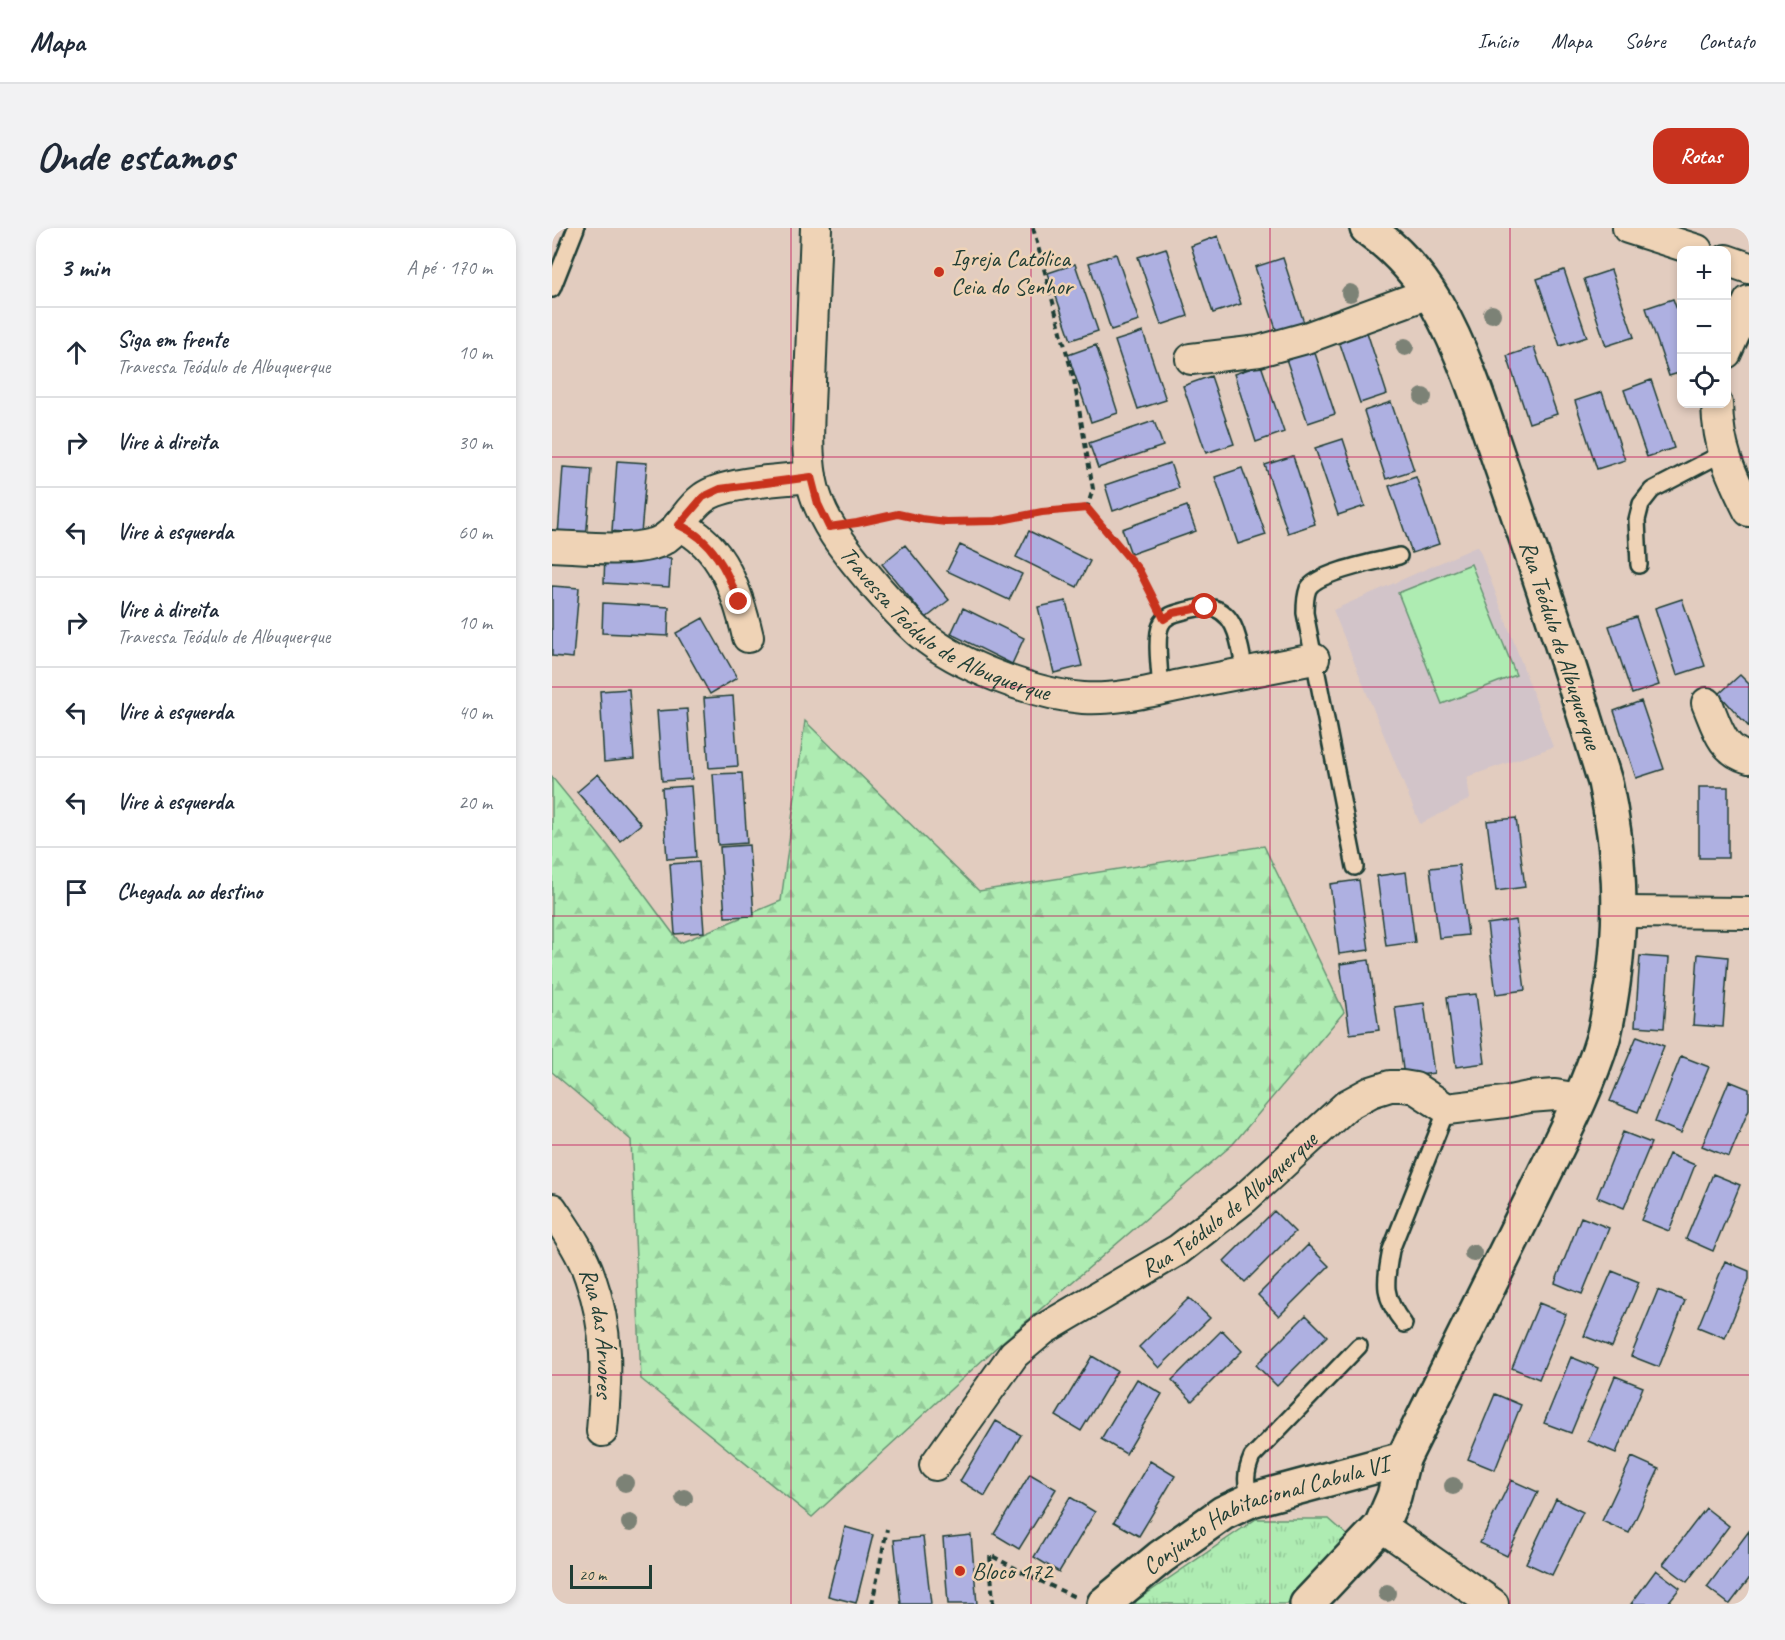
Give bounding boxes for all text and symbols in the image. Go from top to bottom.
text: Mapa [30,24,85,59]
text: Início [1478,28,1518,54]
text: Mapa [1551,28,1592,54]
text: Sobre [1625,28,1665,54]
text: Contato [1698,28,1755,54]
button: Rotas [1653,128,1749,184]
text: Onde estamos [36,130,233,183]
place label: Igreja Católica Ceia do Senhor [951,243,1075,301]
map controls [1677,246,1731,408]
button: + [1677,246,1731,300]
text: 3 min [60,251,110,284]
text: A pé · 170 m [407,255,492,280]
marker: Igreja Católica Ceia do Senhor [932,265,946,279]
button: − [1677,300,1731,354]
text: Siga em frente [117,326,228,354]
icon: ahead [60,336,93,369]
text: 10 m [458,340,492,365]
text: Travessa Teódulo de Albuquerque [117,354,330,379]
button: locate [1677,354,1731,408]
icon: right [60,426,93,459]
text: Vire à direita [117,428,217,456]
text: 30 m [458,430,492,455]
icon: left [60,516,93,549]
text: Vire à esquerda [117,518,233,546]
text: 60 m [458,520,492,545]
street label: Rua Teódulo de Albuquerque [1513,537,1610,755]
street label: Travessa Teódulo de Albuquerque [833,540,1055,708]
route end [725,588,751,614]
route start [1191,593,1217,619]
text: Vire à direita [117,596,217,624]
icon: right [60,606,93,639]
text: 10 m [458,610,492,635]
text: Travessa Teódulo de Albuquerque [117,624,330,649]
icon: left [60,696,93,729]
text: Vire à esquerda [117,698,233,726]
text: 40 m [458,700,492,725]
icon: left [60,786,93,819]
text: Vire à esquerda [117,788,233,816]
text: 20 m [458,790,492,815]
icon: arrive [60,876,93,909]
text: Chegada ao destino [117,878,262,906]
street label: Rua Teódulo de Albuquerque [1135,1123,1325,1284]
street label: Rua das Árvores [573,1264,620,1401]
street label: Conjunto Habitacional Cabula VI [1136,1447,1397,1581]
place label: Bloco 172 [972,1556,1055,1586]
scale bar [570,1562,652,1590]
marker: Bloco 172 [953,1564,967,1578]
text: 20 m [579,1565,606,1585]

